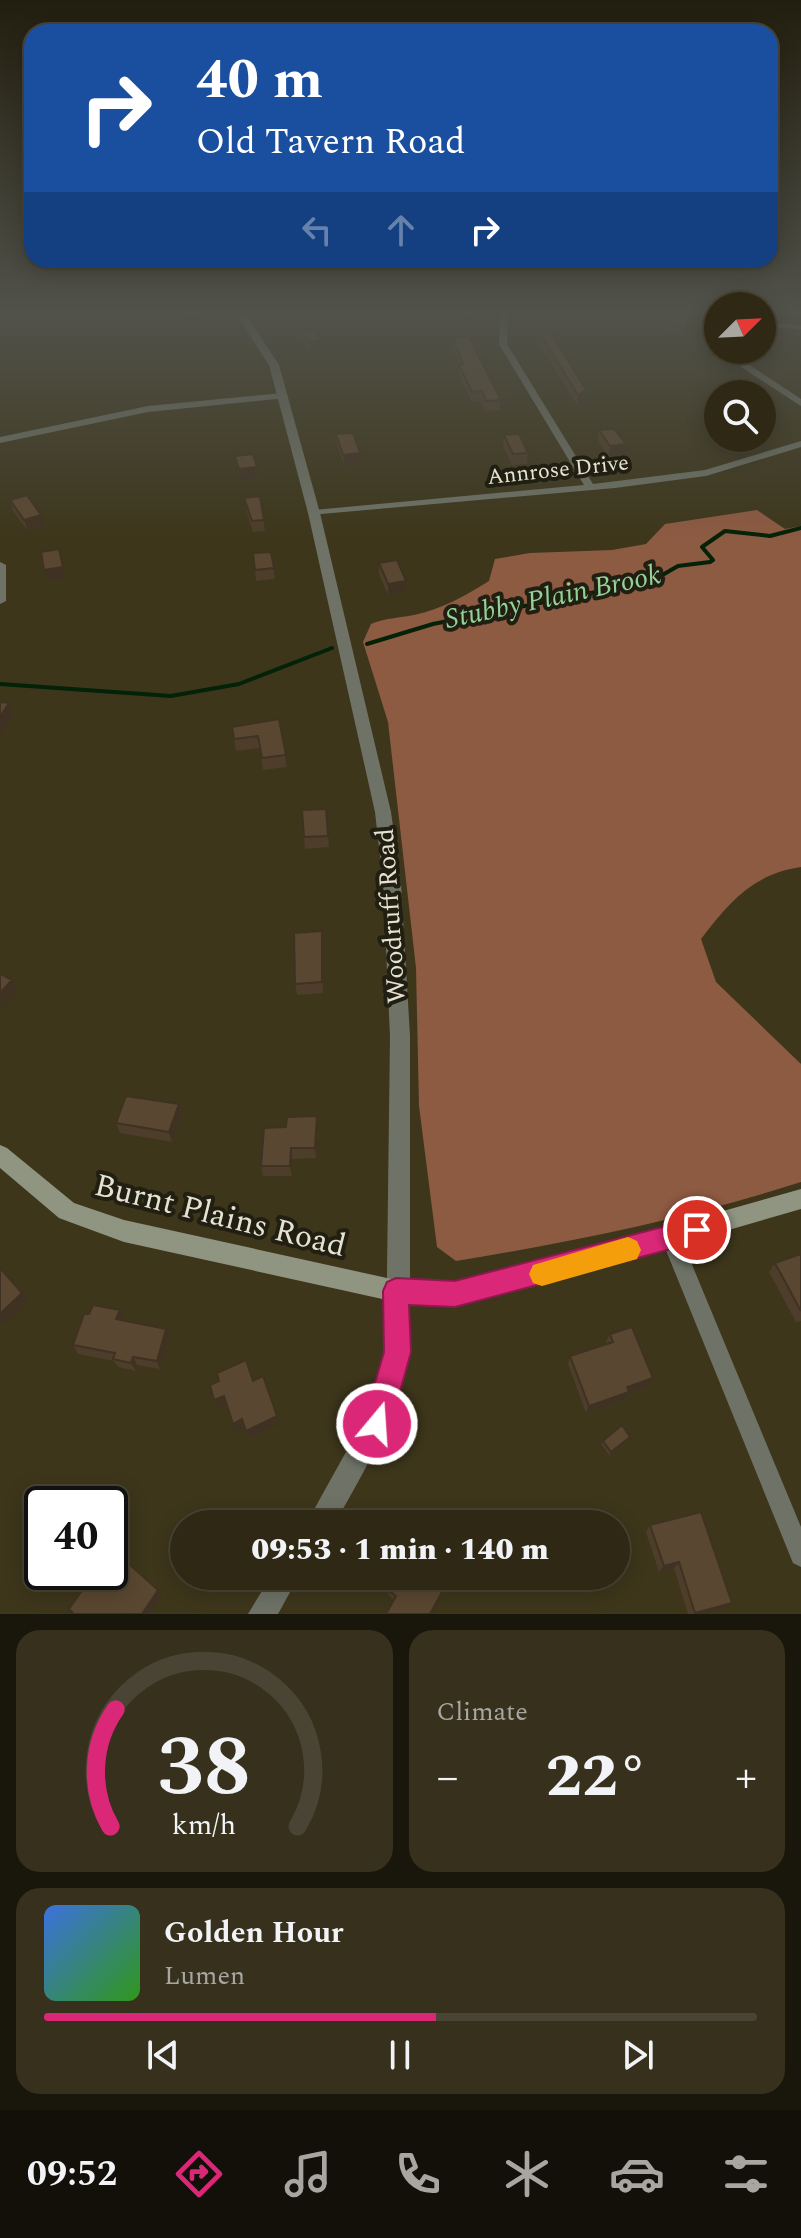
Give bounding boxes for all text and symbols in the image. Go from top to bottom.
text: 40 m [196,38,323,123]
icon: right [64,56,168,160]
text: Old Tavern Road [196,115,465,170]
icon: left [295,208,339,252]
icon: ahead [379,208,423,252]
icon: right [463,208,507,252]
north arrow [704,292,776,364]
map controls [704,292,776,452]
button: search [704,380,776,452]
street label: Annrose Drive [486,446,630,494]
water label: Stubby Plain Brook [441,553,665,641]
street label: Woodruff Road [365,827,417,1005]
street label: Burnt Plains Road [89,1161,351,1271]
pin [663,1196,731,1264]
icon: arrive [675,1208,719,1252]
position arrow [335,1382,419,1466]
speed limit sign: 40 [24,1486,128,1590]
text: 09:53 · 1 min · 140 m [251,1527,549,1573]
text: Climate [437,1692,528,1732]
text: 38 [158,1705,251,1832]
text: 22° [546,1731,648,1823]
text: − [437,1744,459,1811]
text: + [735,1744,757,1811]
text: km/h [172,1804,236,1847]
text: Golden Hour [164,1910,344,1956]
text: Lumen [164,1956,245,1996]
icon: previous [141,2033,185,2077]
icon: pause [378,2033,422,2077]
icon: next [616,2033,660,2077]
icon: directions [171,2146,227,2202]
icon: music [280,2146,336,2202]
icon: phone [390,2146,446,2202]
icon: climate [499,2146,555,2202]
icon: car [609,2146,665,2202]
icon: filters [718,2146,774,2202]
text: 09:52 [27,2147,117,2202]

